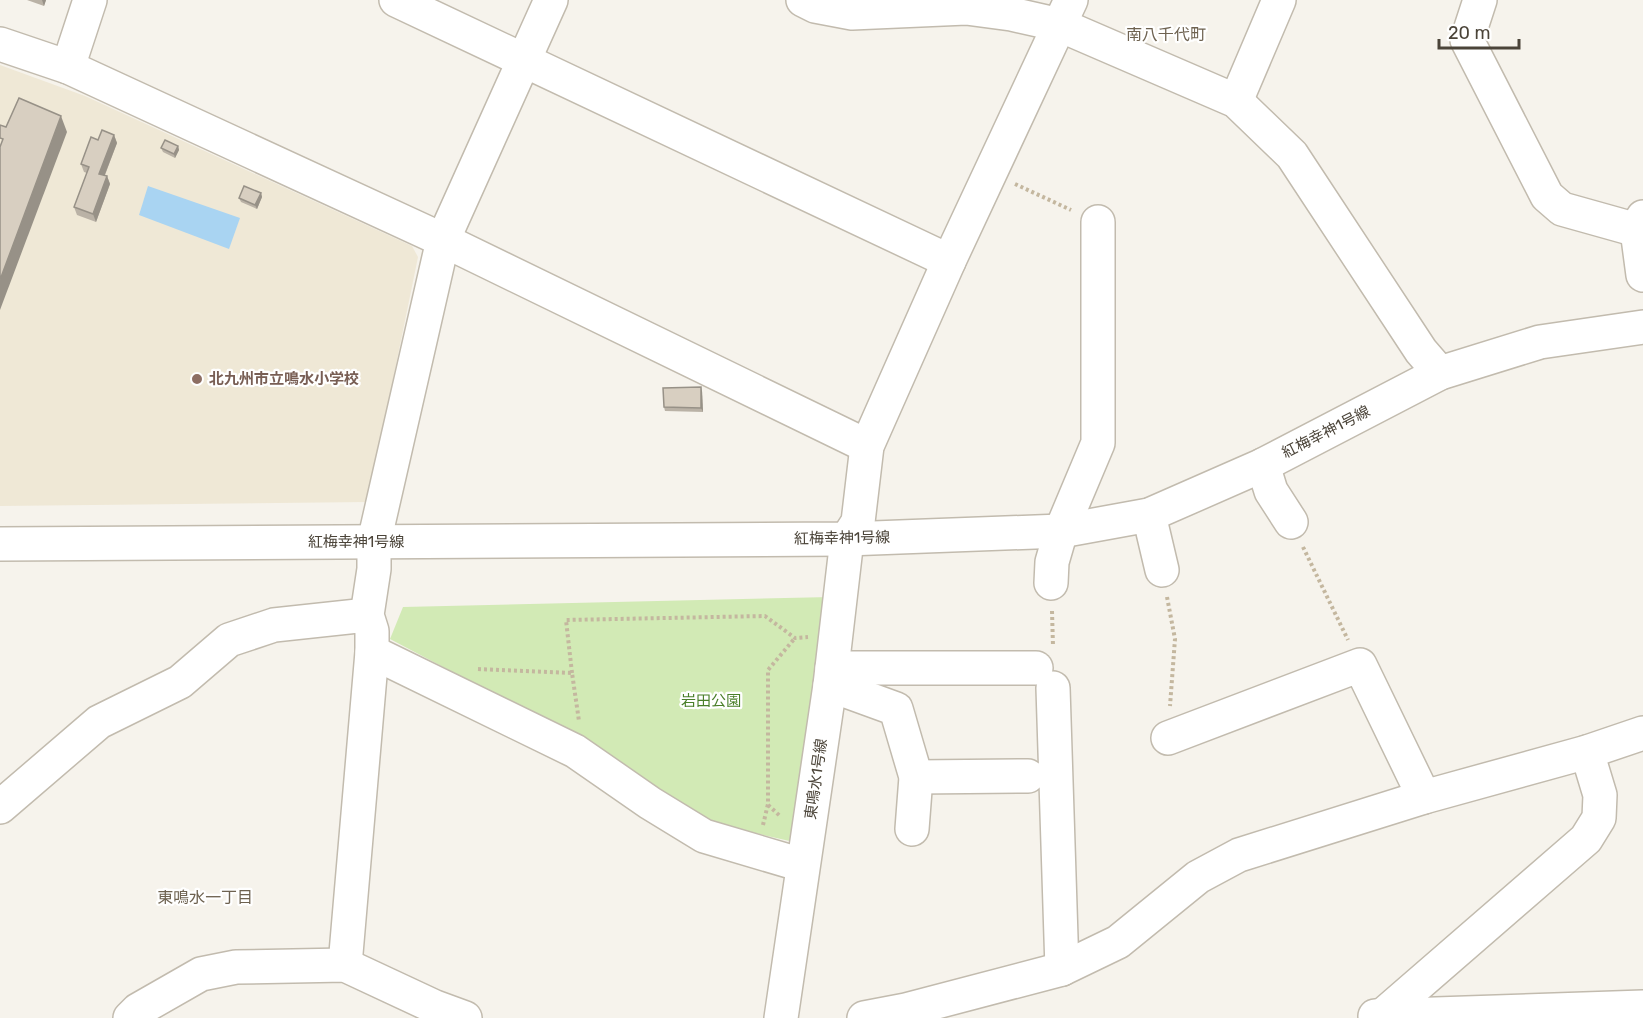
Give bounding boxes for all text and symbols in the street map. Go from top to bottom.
scale bar [1439,12,1518,50]
text: 20 m [1448,22,1490,44]
district label: 南八千代町 [1126,25,1206,44]
place label: 北九州市立鳴水小学校 [209,370,359,388]
marker: 北九州市立鳴水小学校 [190,372,204,386]
street label: 紅梅幸神1号線 [1279,402,1373,462]
street label: 紅梅幸神1号線 [794,528,890,548]
street label: 紅梅幸神1号線 [308,533,404,551]
park label: 岩田公園 [681,692,741,710]
street label: 東鳴水1号線 [801,737,831,821]
district label: 東鳴水一丁目 [157,888,253,907]

